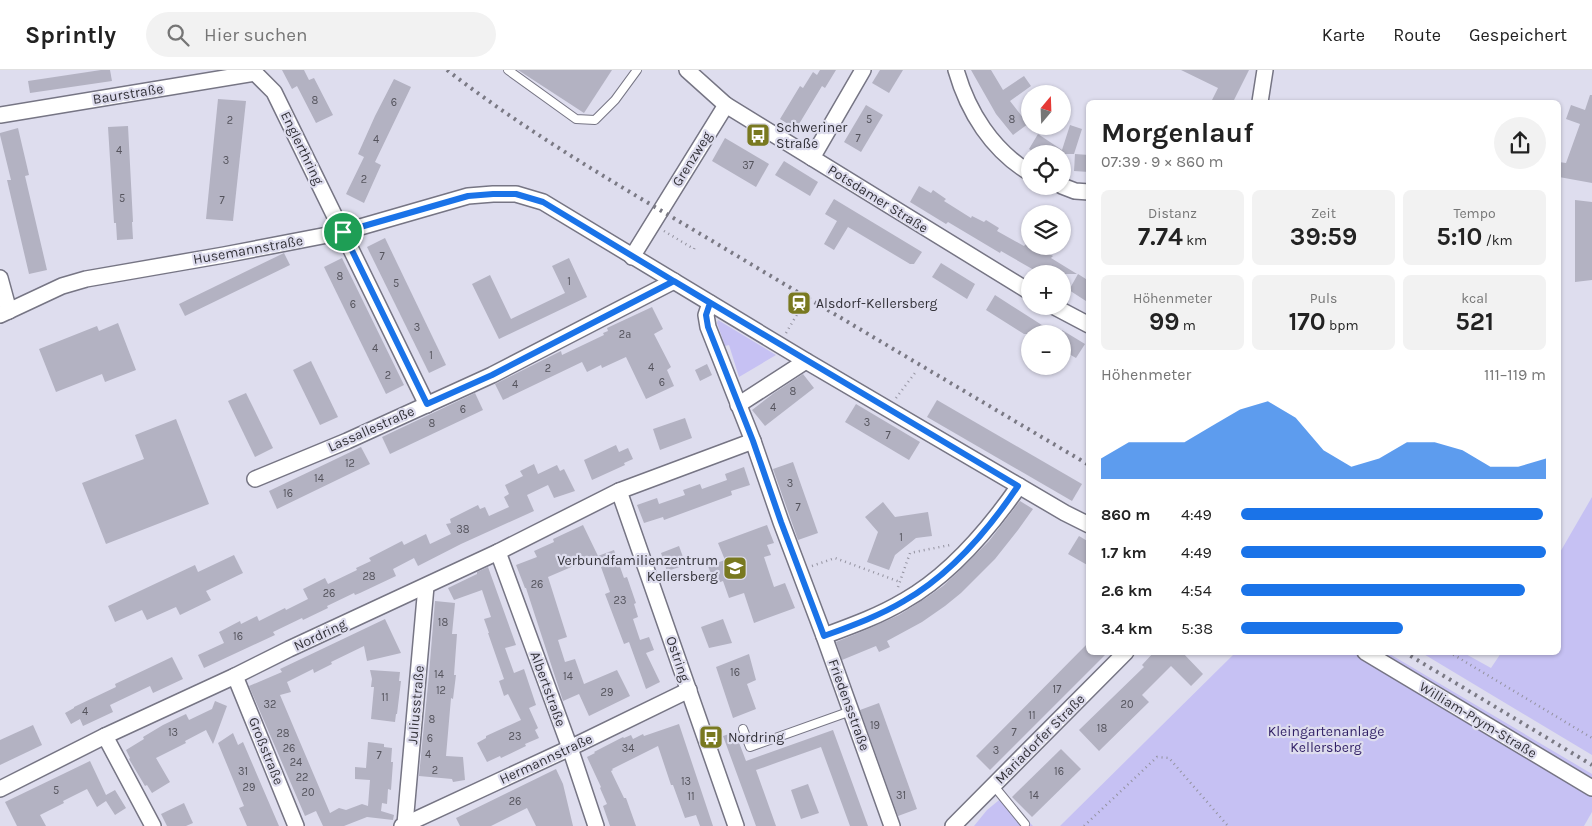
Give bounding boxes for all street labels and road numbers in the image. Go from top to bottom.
street label: Baurstraße [92,80,164,108]
street label: Englerthring [277,108,327,188]
street label: Grenzweg [668,128,716,190]
street label: Potsdamer Straße [825,161,931,237]
street label: Husemannstraße [192,232,304,268]
street label: Lassallestraße [325,402,417,456]
street label: Nordring [291,615,349,655]
street label: Ostring [662,634,694,684]
street label: Albertstraße [527,649,569,729]
street label: Friedensstraße [825,657,873,753]
street label: Juliusstraße [404,665,428,745]
street label: William-Prym-Straße [1416,678,1540,762]
street label: Mariadorfer Straße [992,691,1088,787]
street label: Großstraße [245,715,287,787]
street label: Hermannstraße [497,730,595,788]

